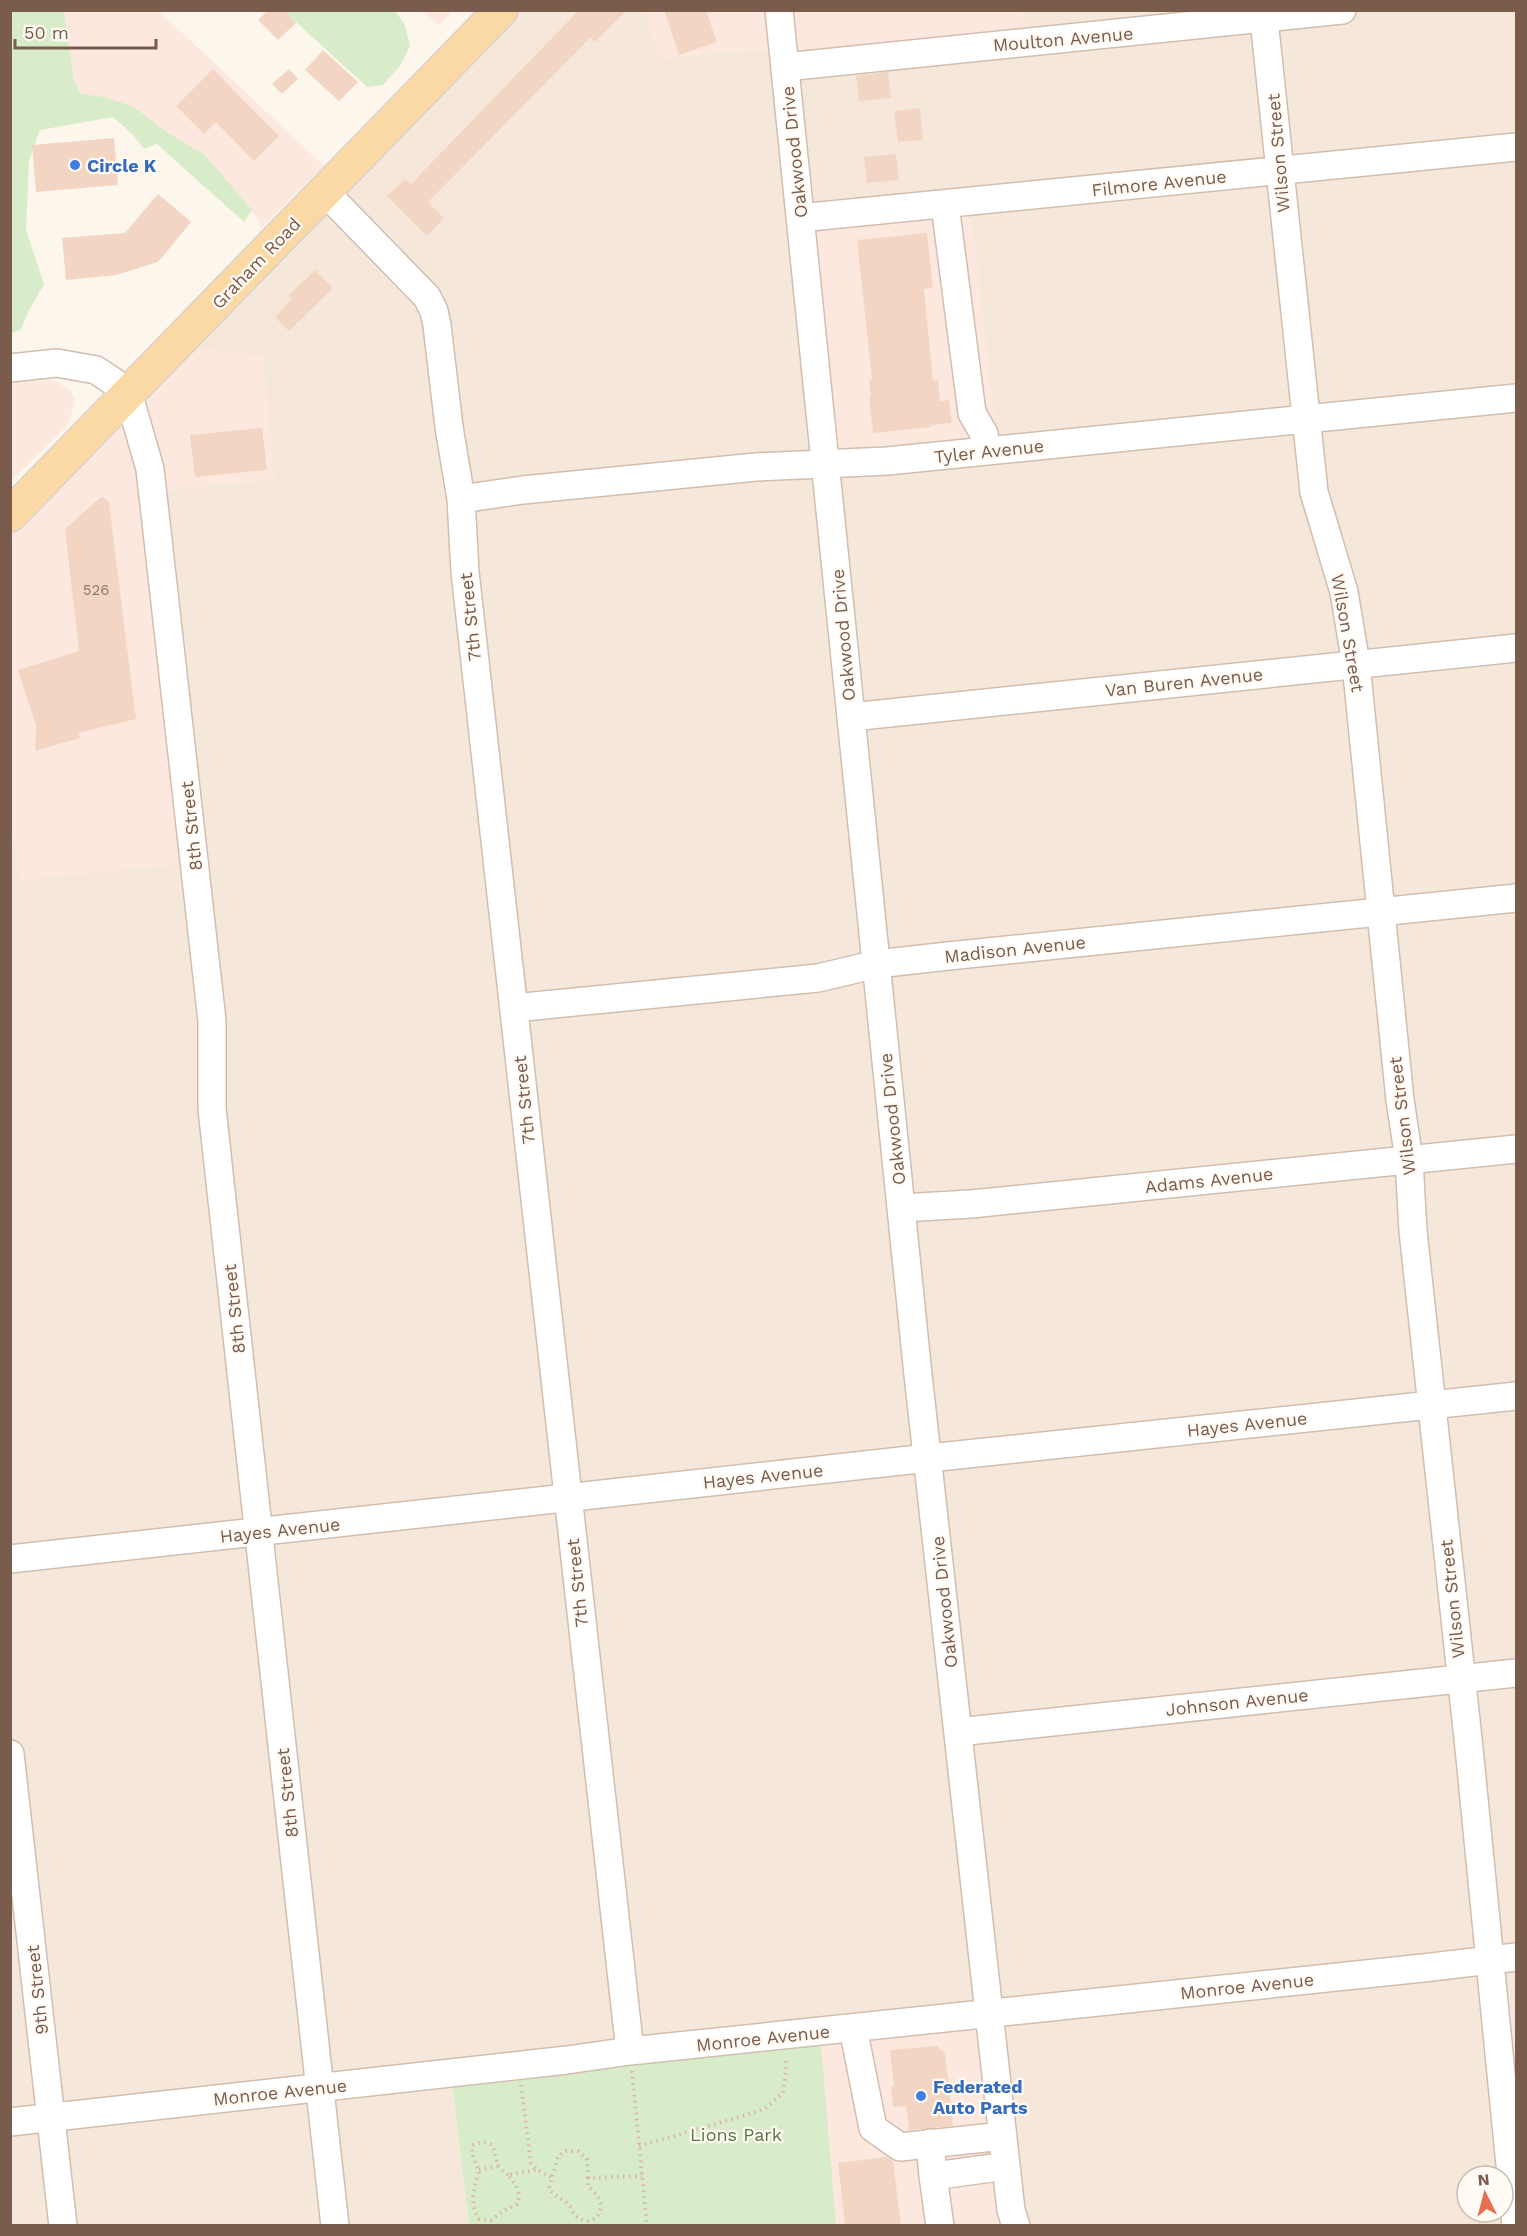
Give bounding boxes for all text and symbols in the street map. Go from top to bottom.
scale bar [15,12,156,50]
text: 50 m [24,22,69,43]
street label: Moulton Avenue [992,22,1134,56]
street label: Oakwood Drive [777,85,811,219]
street label: Wilson Street [1262,92,1294,213]
place label: Circle K [87,155,157,176]
marker: Circle K [68,158,82,172]
street label: Filmore Avenue [1090,165,1228,201]
street label: Graham Road [207,213,305,313]
street label: Tyler Avenue [933,435,1045,467]
street label: Oakwood Drive [827,568,859,702]
street label: 7th Street [455,571,485,662]
street label: Wilson Street [1327,572,1369,694]
house number: 526 [83,581,109,599]
street label: Van Buren Avenue [1104,663,1264,701]
street label: 8th Street [176,780,206,872]
street label: Madison Avenue [943,931,1087,967]
street label: Oakwood Drive [875,1052,909,1186]
street label: 7th Street [509,1054,539,1145]
street label: Wilson Street [1384,1055,1420,1177]
street label: Adams Avenue [1144,1163,1274,1197]
street label: 8th Street [219,1263,249,1355]
street label: Hayes Avenue [1186,1407,1308,1441]
street label: Hayes Avenue [702,1459,824,1493]
street label: Hayes Avenue [219,1513,341,1547]
street label: Oakwood Drive [927,1535,961,1669]
street label: 7th Street [562,1537,592,1628]
street label: Wilson Street [1435,1538,1469,1659]
street label: Johnson Avenue [1164,1684,1310,1720]
street label: 8th Street [272,1747,302,1839]
street label: 9th Street [22,1944,52,2036]
street label: Monroe Avenue [1179,1969,1315,2003]
street label: Monroe Avenue [695,2021,831,2055]
street label: Monroe Avenue [212,2075,348,2109]
place label: Federated Auto Parts [933,2076,1028,2118]
marker: Federated Auto Parts [914,2089,928,2103]
park label: Lions Park [690,2124,782,2145]
north arrow [1455,2164,1515,2224]
text: N [1477,2170,1490,2190]

